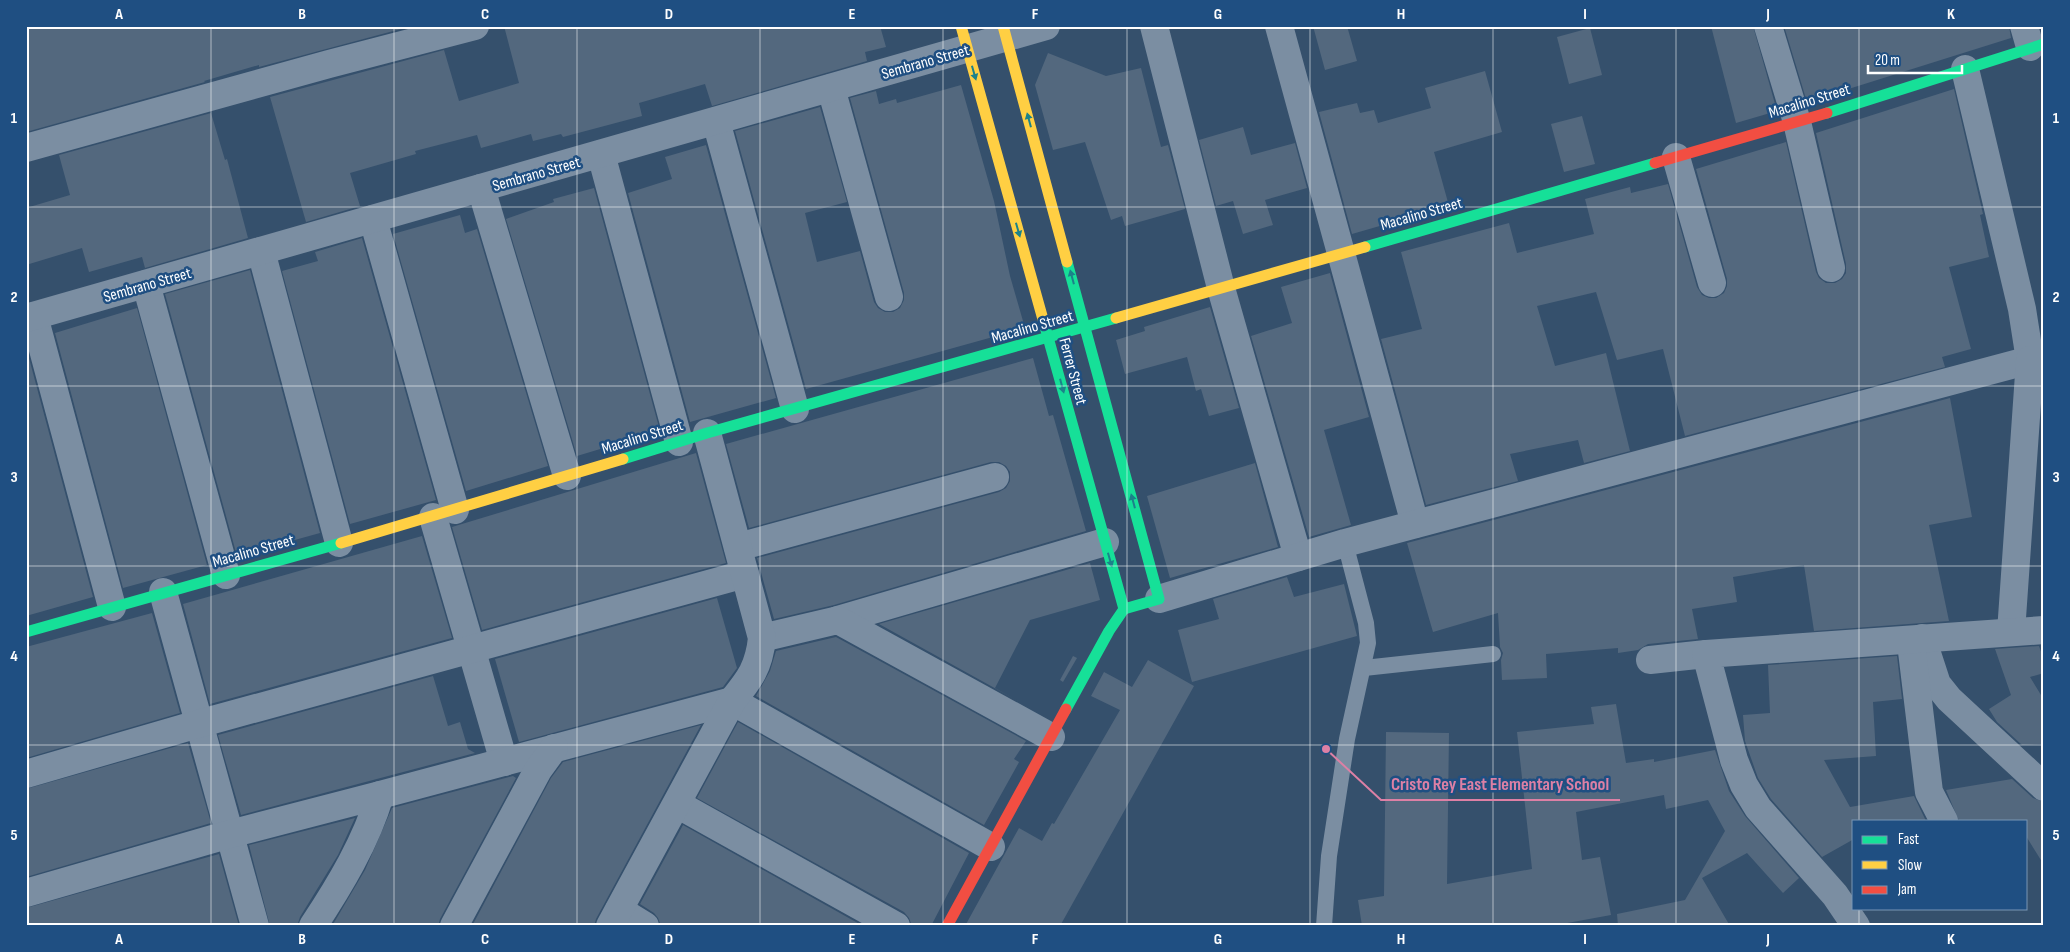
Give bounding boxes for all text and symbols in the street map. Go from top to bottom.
text: A [114,5,123,24]
text: B [298,5,306,24]
text: C [481,5,489,24]
text: D [665,5,673,24]
text: E [849,5,856,24]
text: F [1032,5,1039,24]
text: G [1214,5,1222,24]
text: H [1397,5,1405,24]
text: I [1583,5,1587,24]
text: J [1765,5,1770,24]
text: K [1947,5,1955,24]
street label: Sembrano Street [879,41,972,84]
scale bar [1868,42,1961,74]
text: 20 m [1875,51,1900,70]
one-way arrow [971,66,979,81]
street label: Macalino Street [1766,80,1853,123]
text: 1 [11,109,18,128]
text: 1 [2053,109,2060,128]
one-way arrow [1024,112,1032,127]
street label: Sembrano Street [490,153,583,196]
street label: Macalino Street [1378,194,1465,235]
one-way arrow [1015,222,1023,237]
street label: Sembrano Street [101,264,194,307]
one-way arrow [1067,269,1075,284]
text: 2 [10,288,18,307]
text: 2 [2052,288,2060,307]
street label: Macalino Street [989,307,1076,348]
street label: Ferrer Street [1055,336,1091,407]
one-way arrow [1058,379,1066,394]
street label: Macalino Street [599,416,686,459]
text: 3 [10,468,18,487]
text: 3 [2052,468,2060,487]
one-way arrow [1128,493,1136,508]
street label: Macalino Street [210,531,297,572]
one-way arrow [1106,552,1114,567]
text: 4 [10,647,18,666]
text: 4 [2052,647,2060,666]
callout: Cristo Rey East Elementary School [1381,767,1620,800]
text: Cristo Rey East Elementary School [1391,774,1609,795]
legend [1852,820,2028,910]
text: 5 [10,826,18,845]
text: 5 [2052,826,2060,845]
text: Fast [1898,830,1920,849]
text: Slow [1898,856,1922,875]
text: Jam [1897,880,1916,899]
text: A [114,930,123,949]
text: B [298,930,306,949]
text: C [481,930,489,949]
text: D [665,930,673,949]
text: E [849,930,856,949]
text: F [1032,930,1039,949]
text: G [1214,930,1222,949]
text: H [1397,930,1405,949]
text: I [1583,930,1587,949]
text: J [1765,930,1770,949]
text: K [1947,930,1955,949]

